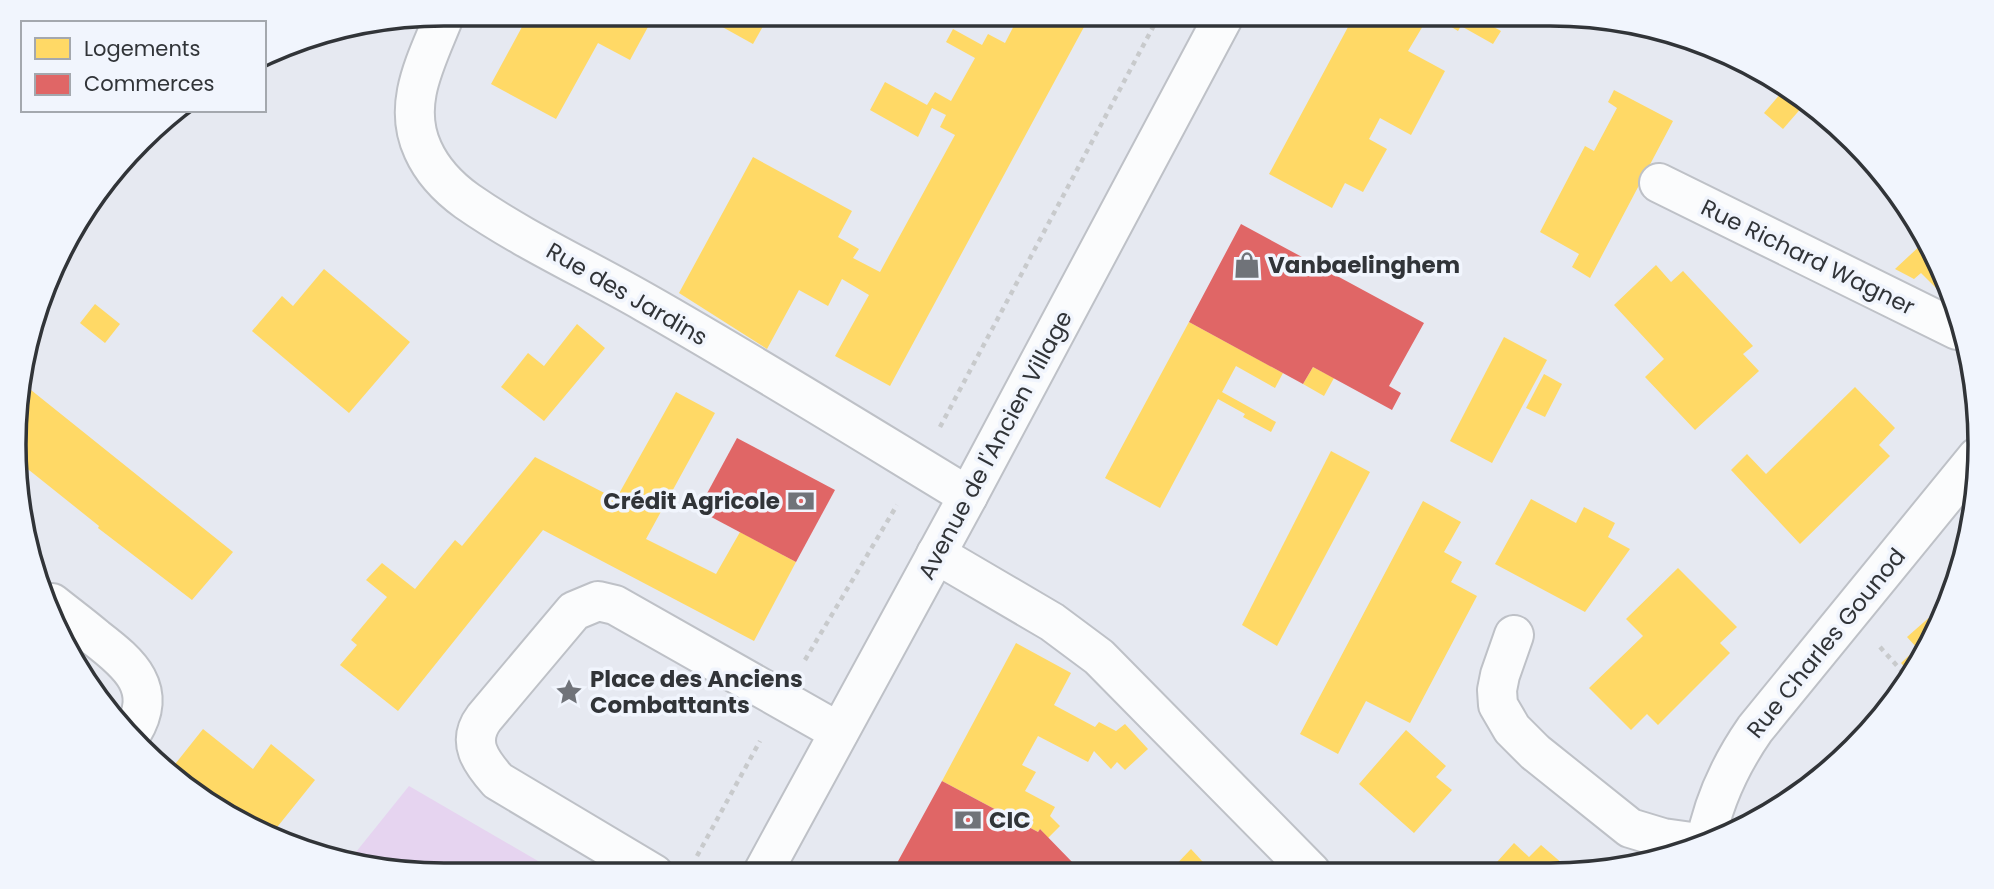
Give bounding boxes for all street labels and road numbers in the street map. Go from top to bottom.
street label: Rue Richard Wagner [1696,191,1920,323]
street label: Rue des Jardins [540,235,714,353]
street label: Avenue de l'Ancien Village [910,305,1080,585]
street label: Rue Charles Gounod [1739,541,1913,745]

